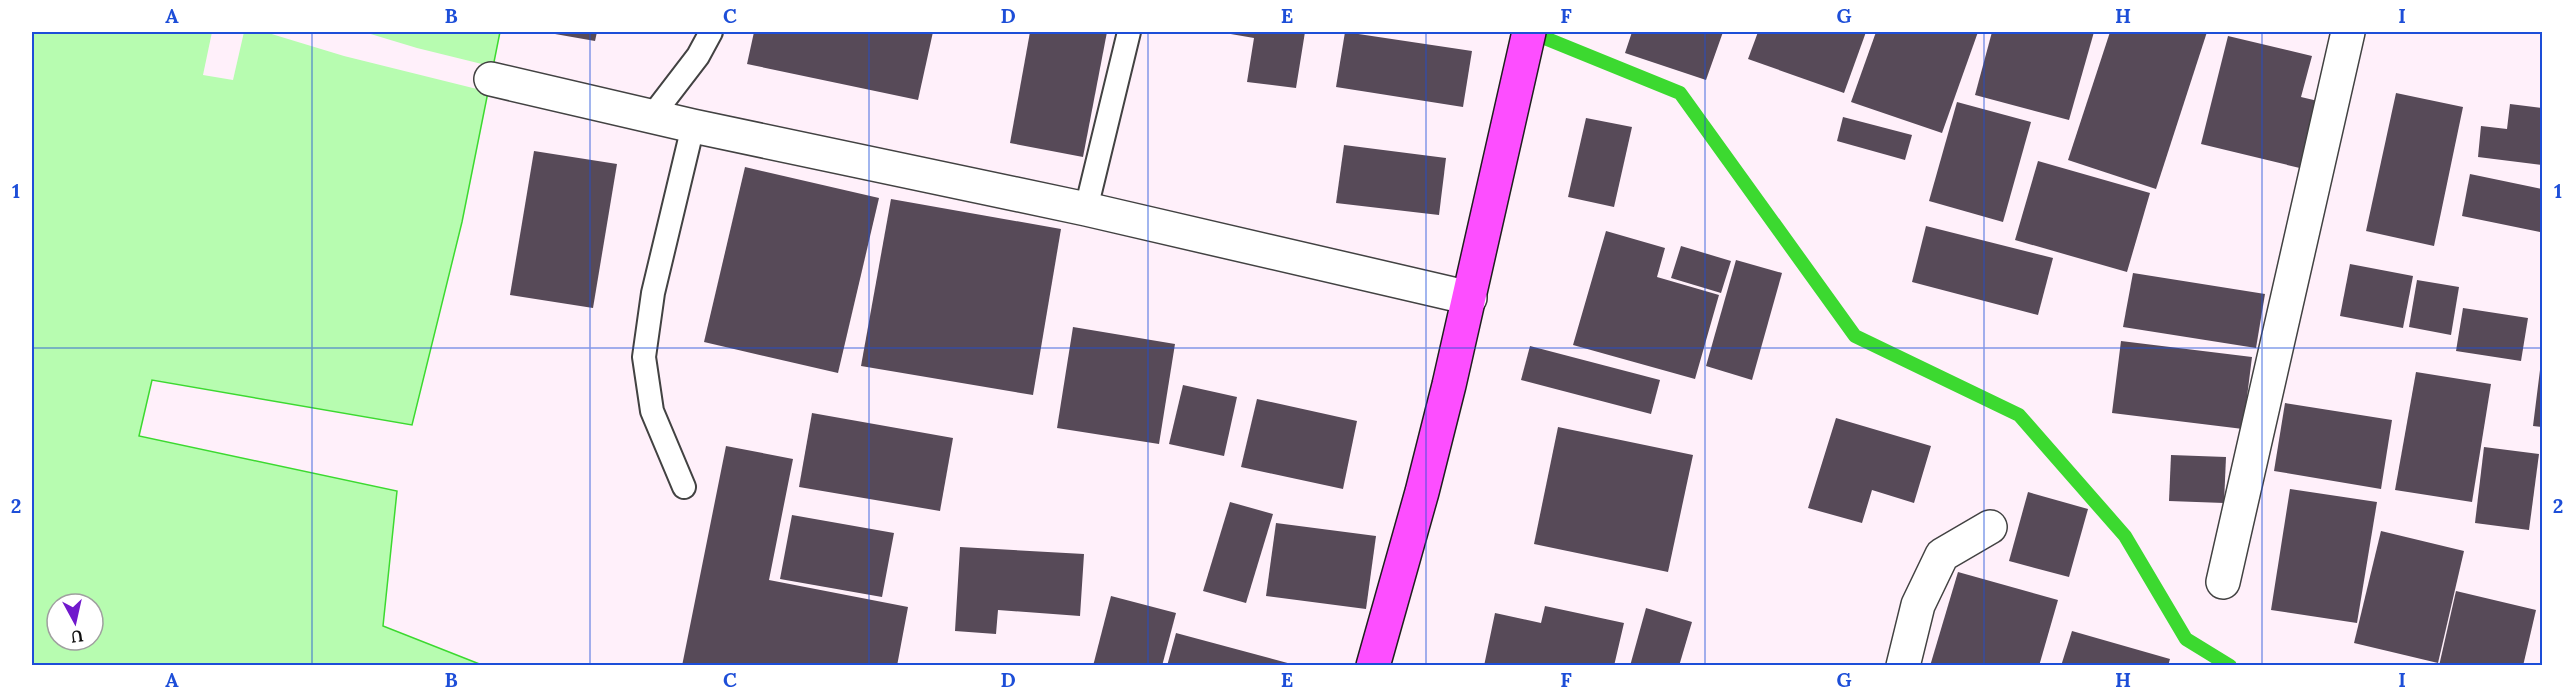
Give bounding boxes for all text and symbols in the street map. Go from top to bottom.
text: A [165,3,179,28]
text: B [444,3,458,28]
text: C [723,3,737,28]
text: D [1000,3,1016,28]
text: E [1281,3,1293,28]
text: F [1560,3,1572,28]
text: G [1836,3,1852,28]
text: H [2115,3,2131,28]
text: I [2398,3,2406,28]
text: 1 [12,178,20,203]
text: 1 [2554,178,2562,203]
text: 2 [11,493,21,518]
text: 2 [2553,493,2563,518]
north arrow [45,592,105,652]
text: U [70,626,85,648]
text: A [165,667,179,692]
text: B [444,667,458,692]
text: C [723,667,737,692]
text: D [1000,667,1016,692]
text: E [1281,667,1293,692]
text: F [1560,667,1572,692]
text: G [1836,667,1852,692]
text: H [2115,667,2131,692]
text: I [2398,667,2406,692]

